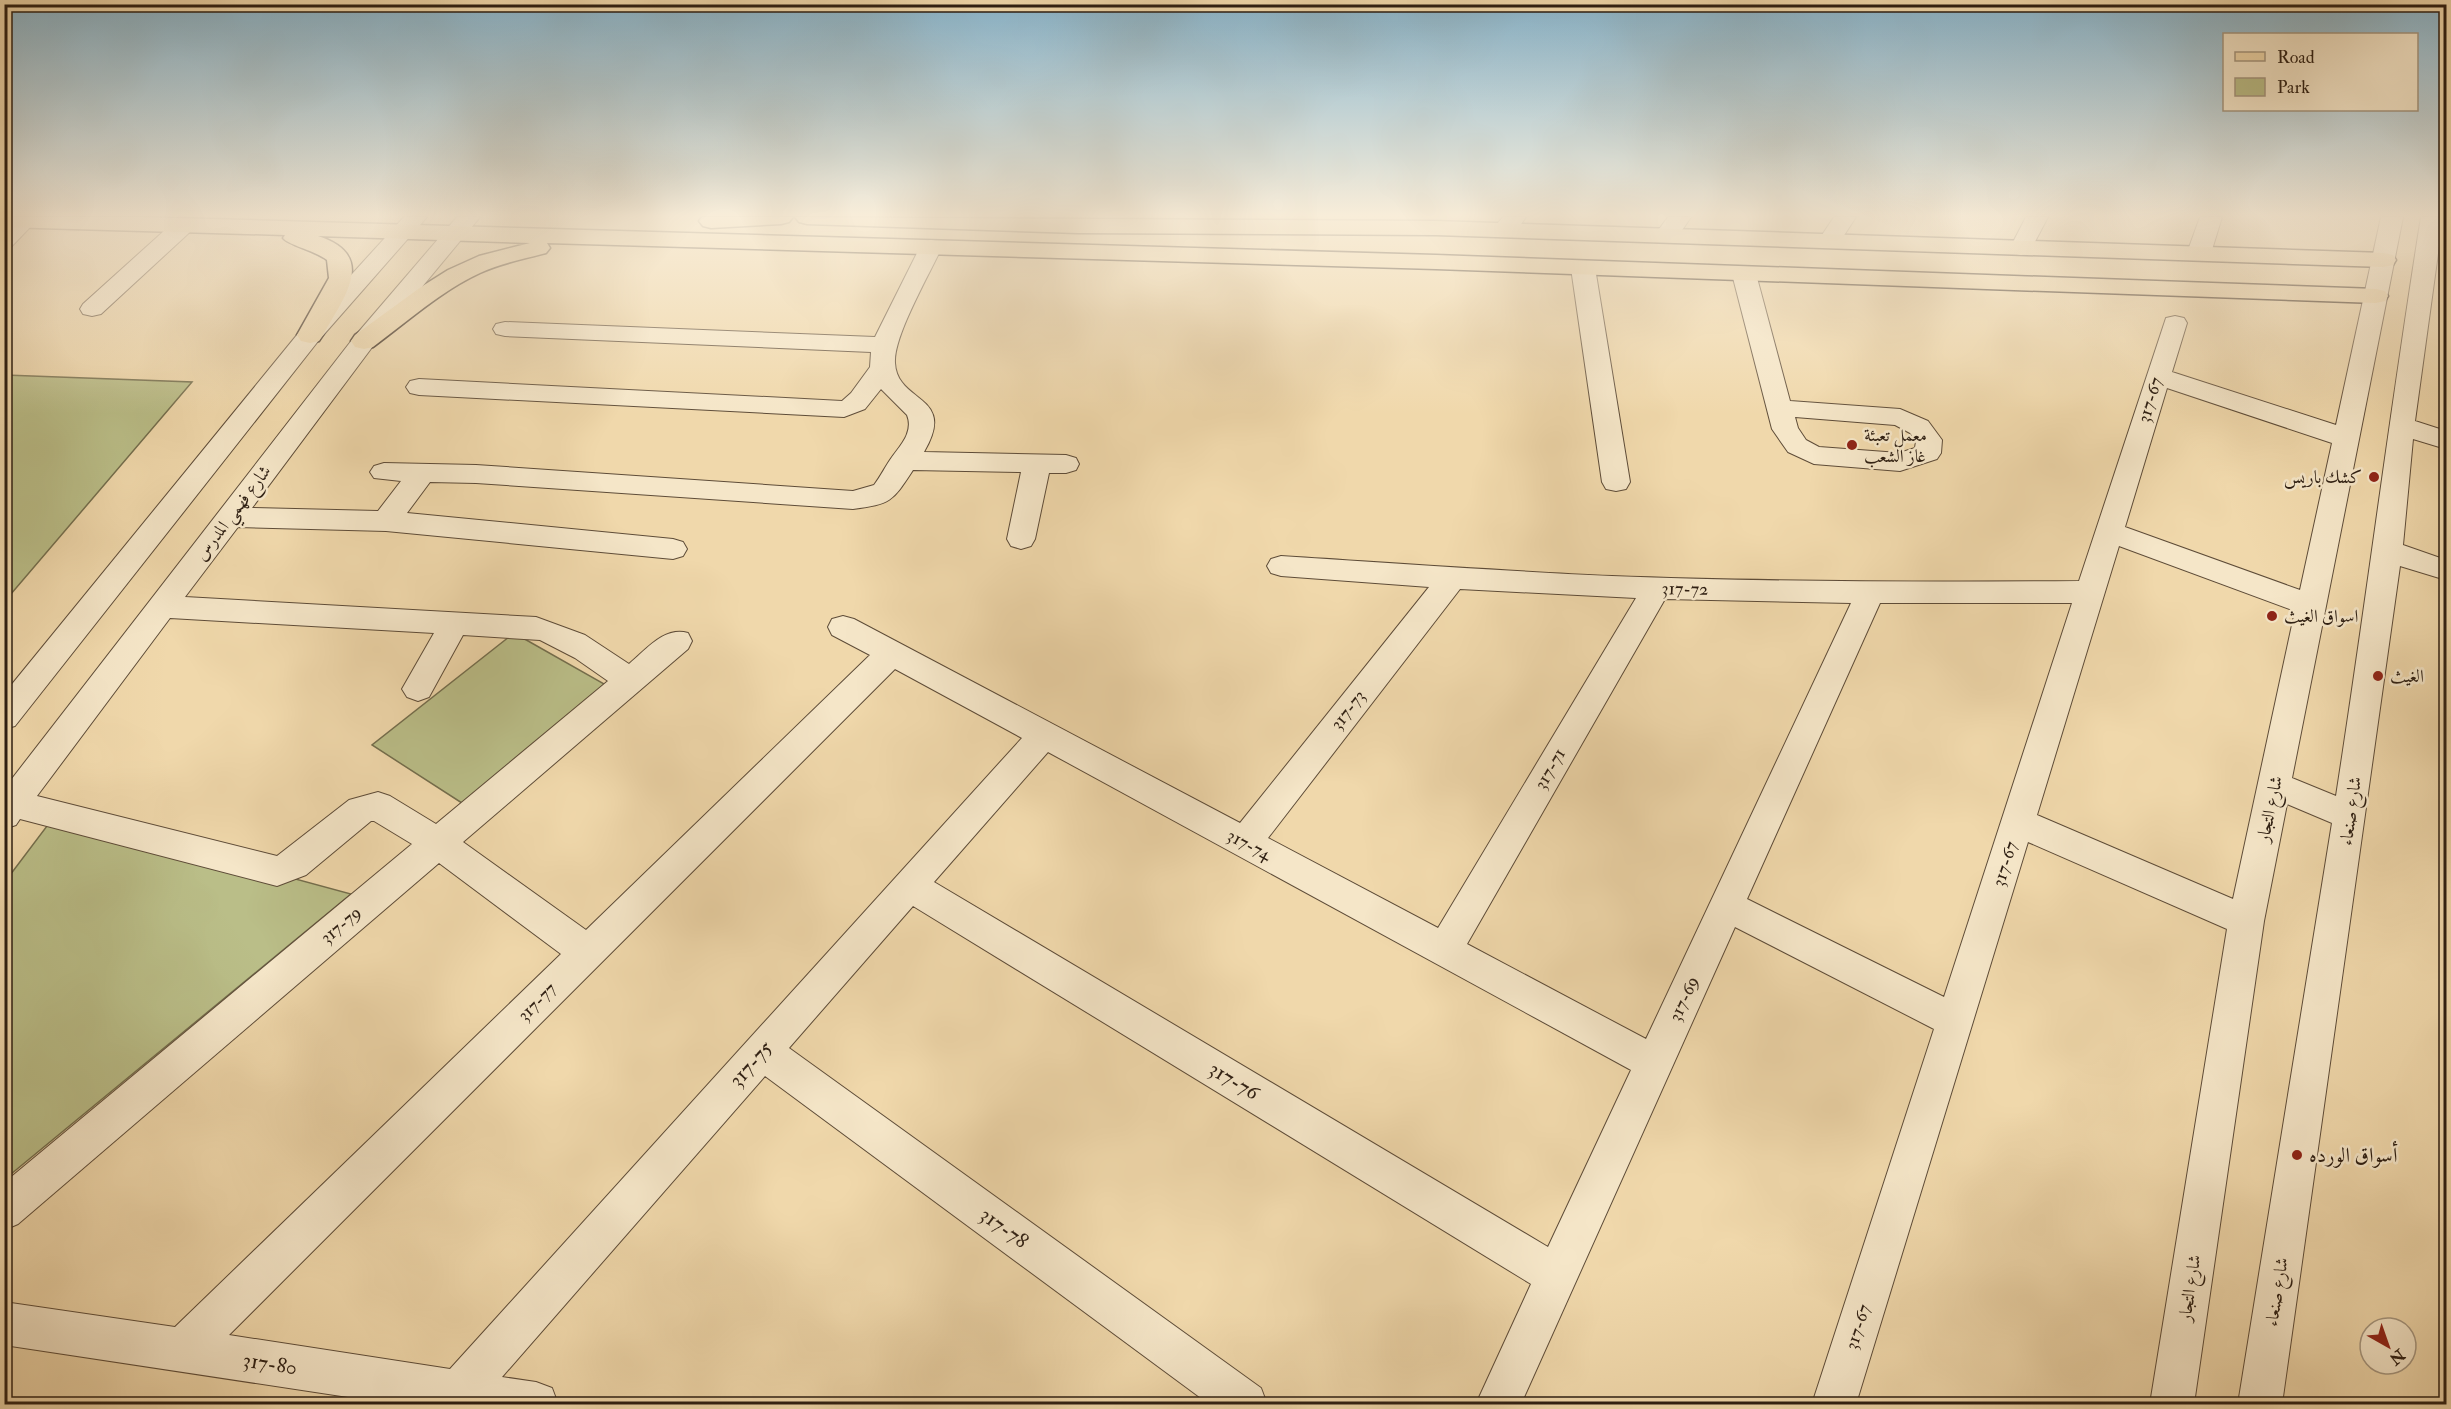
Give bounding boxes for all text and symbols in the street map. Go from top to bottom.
legend [2223,33,2418,111]
text: Road [2277,46,2315,69]
text: Park [2277,76,2310,99]
street label: 317-67 [2132,374,2168,426]
place label: معمل تعبئة غاز الشعب [1864,424,1927,468]
marker: معمل تعبئة غاز الشعب [1845,438,1859,452]
street label: شارع فهمي المدرس [190,461,280,568]
place label: كشك باريس [2284,466,2362,489]
marker: كشك باريس [2367,470,2381,484]
street label: 317-72 [1662,577,1708,601]
place label: اسواق الغيث [2284,605,2358,628]
marker: اسواق الغيث [2265,609,2279,623]
place label: الغيث [2390,665,2424,688]
marker: الغيث [2371,669,2385,683]
street label: 317-73 [1325,685,1371,735]
street label: 317-71 [1529,744,1571,794]
street label: شارع التجار [2251,774,2291,847]
street label: شارع صنعاء [2335,775,2370,847]
street label: 317-74 [1223,824,1276,867]
street label: 317-67 [1987,838,2023,890]
street label: 317-79 [316,901,366,949]
street label: 317-69 [1664,973,1704,1025]
street label: 317-77 [513,978,561,1026]
street label: 317-75 [723,1035,779,1093]
street label: 317-76 [1204,1055,1265,1107]
place label: أسواق الورده [2309,1140,2398,1169]
marker: أسواق الورده [2290,1148,2304,1162]
street label: 317-78 [974,1201,1034,1255]
street label: شارع التجار [2173,1253,2210,1326]
street label: شارع صنعاء [2260,1256,2297,1329]
street label: 317-67 [1840,1301,1876,1353]
north arrow [2358,1316,2418,1376]
text: N [2385,1344,2410,1369]
street label: 317-80 [241,1346,299,1382]

